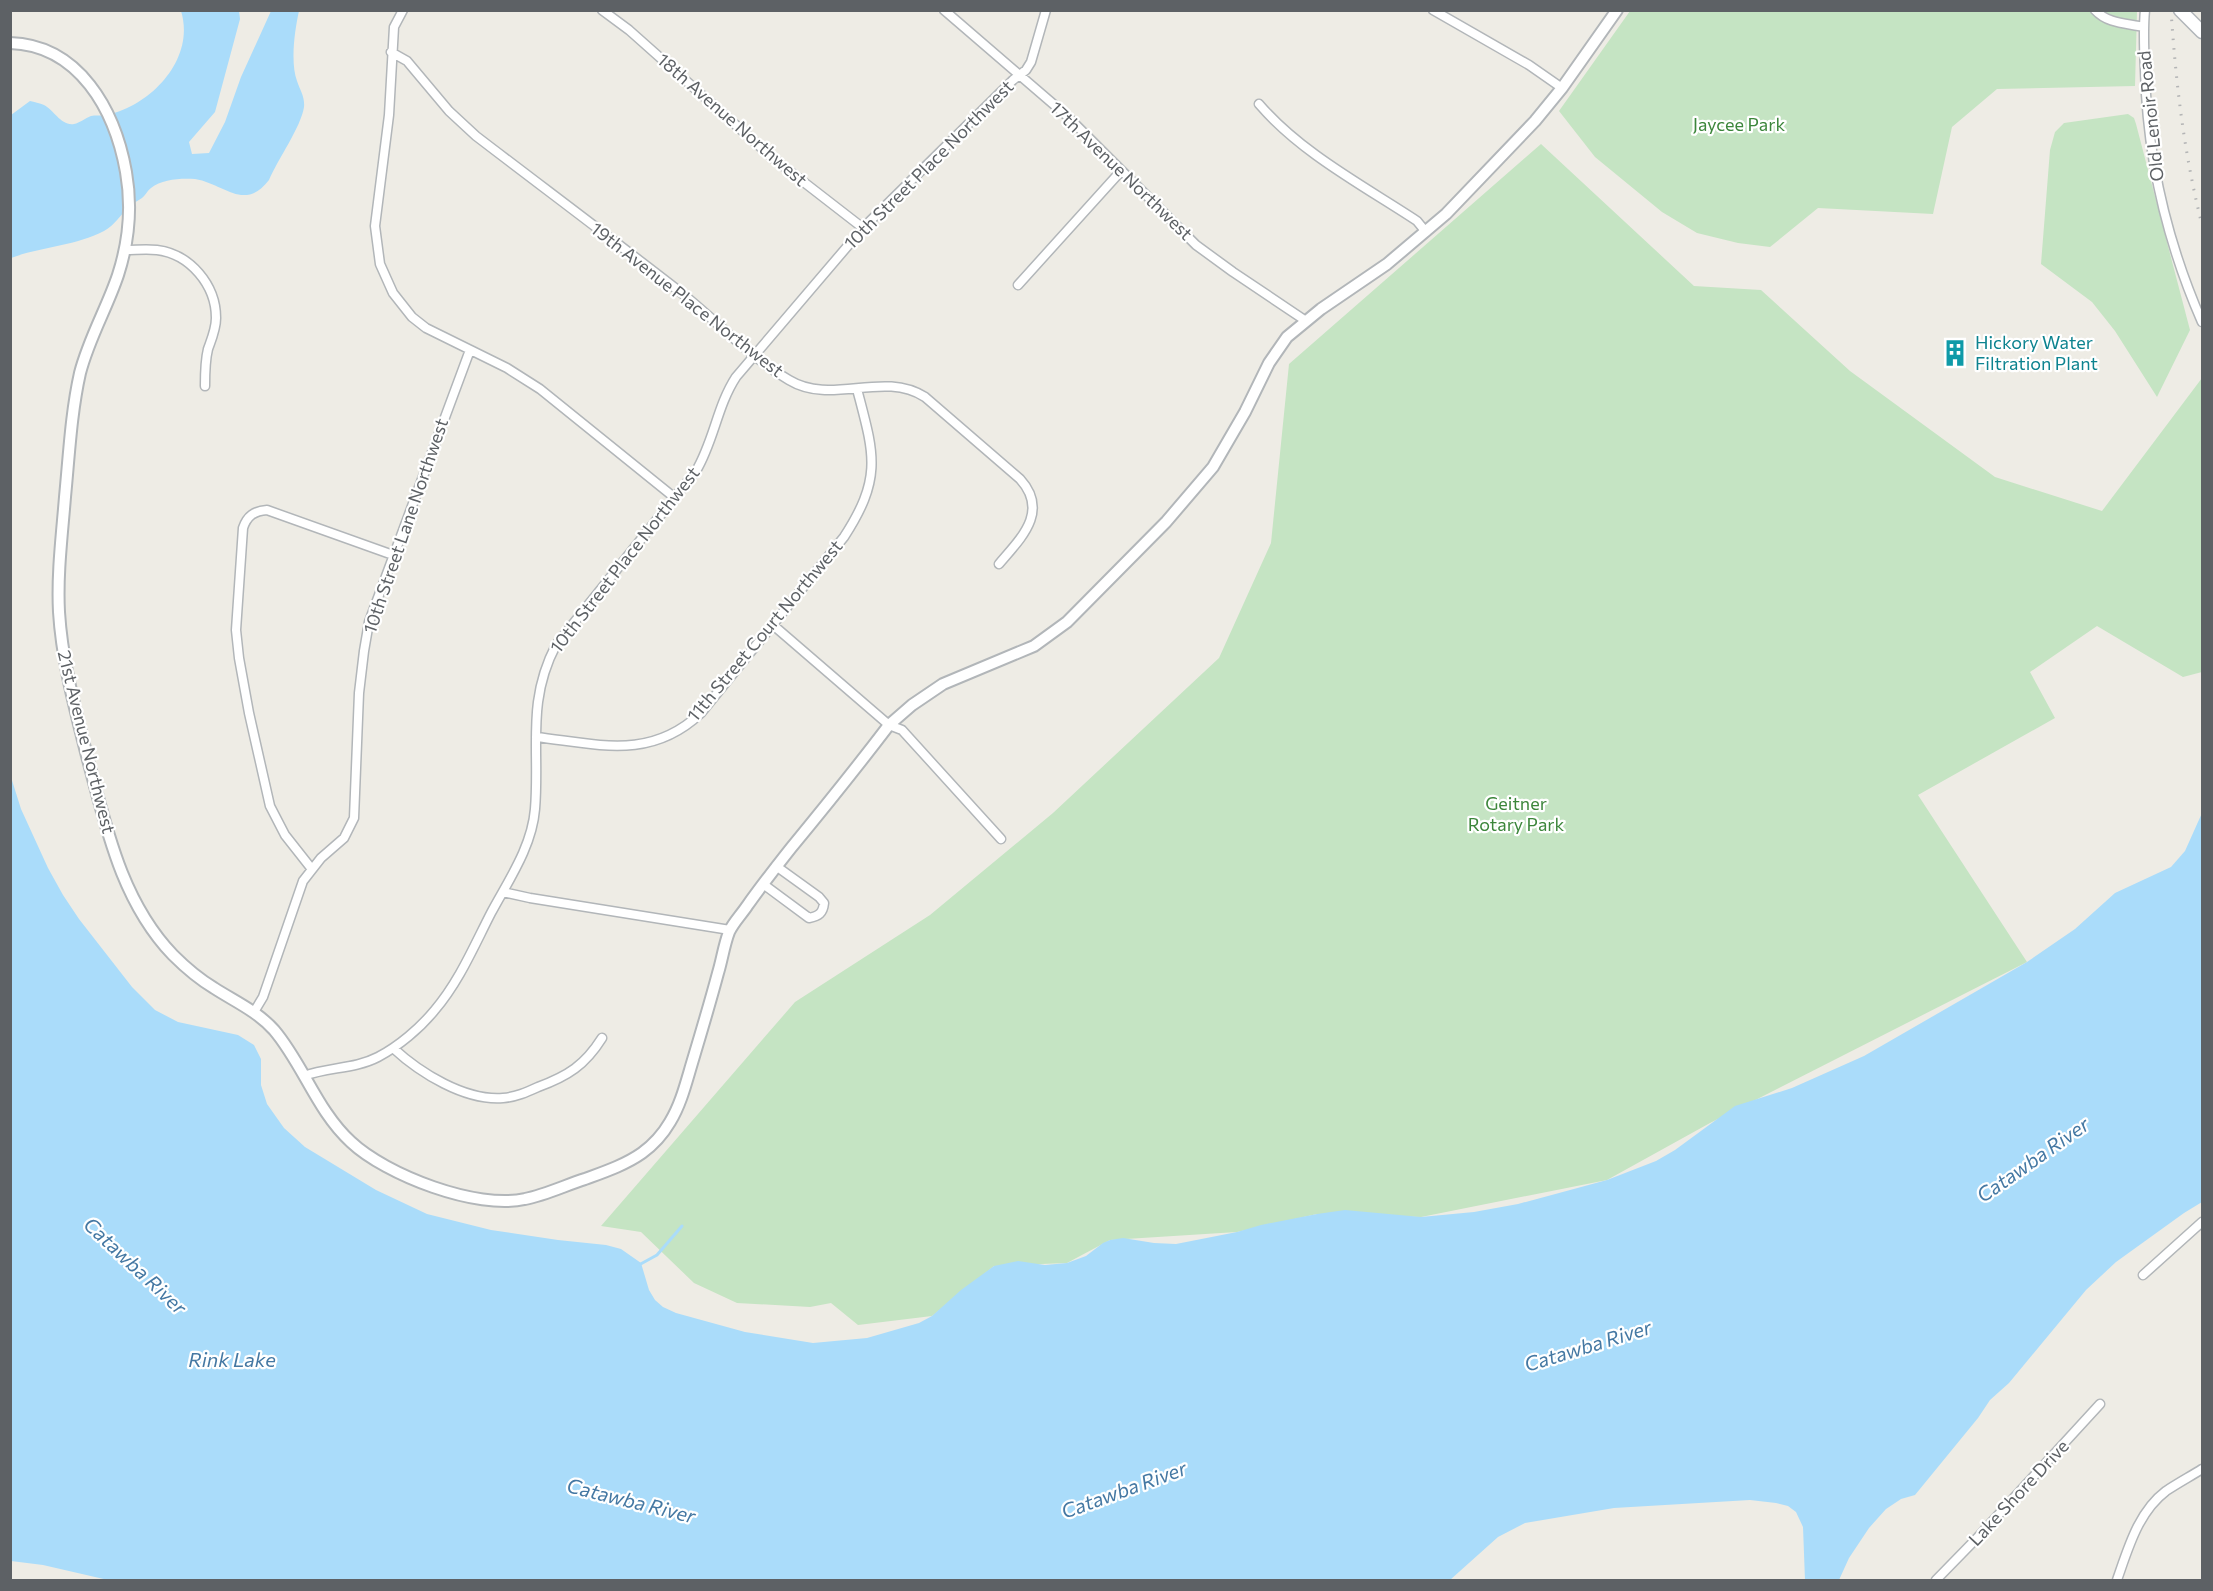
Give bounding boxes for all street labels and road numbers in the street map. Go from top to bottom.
street label: 18th Avenue Northwest [653,48,812,190]
street label: Old Lenoir Road [2132,50,2168,183]
street label: 10th Street Place Northwest [839,75,1017,253]
street label: 17th Avenue Northwest [1046,96,1198,244]
street label: 19th Avenue Place Northwest [587,217,788,381]
street label: 10th Street Lane Northwest [358,415,452,636]
street label: 10th Street Place Northwest [545,462,704,657]
street label: 11th Street Court Northwest [682,535,847,726]
street label: 21st Avenue Northwest [54,648,120,836]
street label: Lake Shore Drive [1964,1435,2073,1550]

